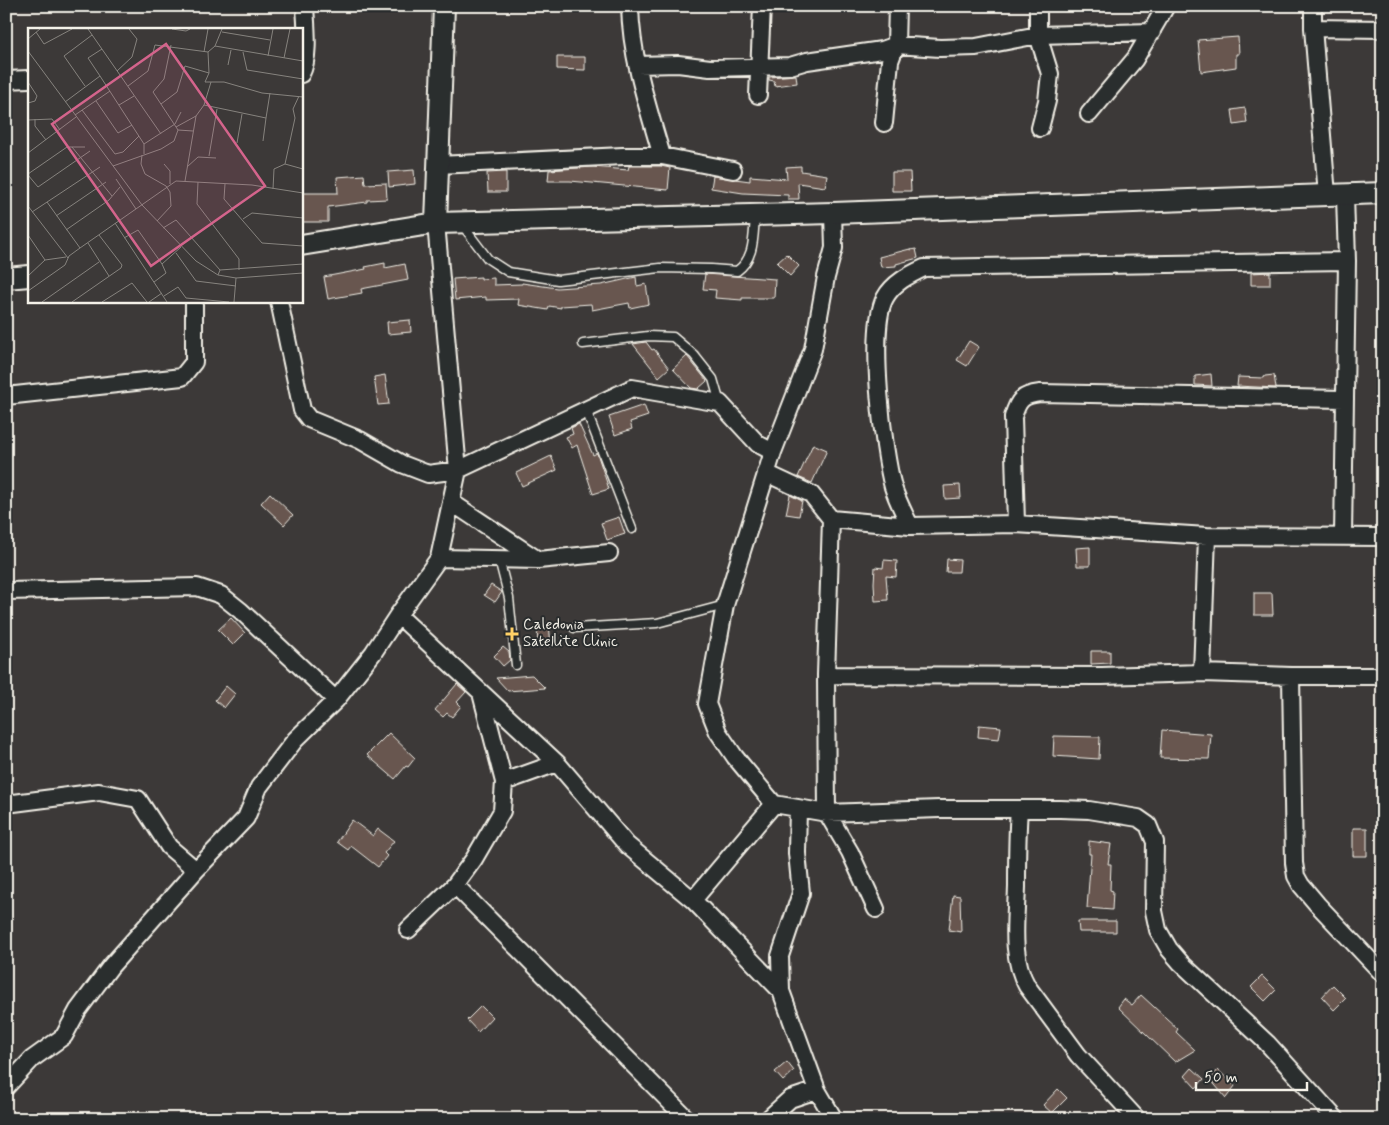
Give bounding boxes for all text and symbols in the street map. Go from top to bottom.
inset map [28,28,302,302]
place label: Caledonia Satellite Clinic [523,615,618,652]
marker: Caledonia Satellite Clinic [505,627,519,641]
scale bar [1196,1060,1308,1092]
text: 50 m [1204,1068,1238,1088]

